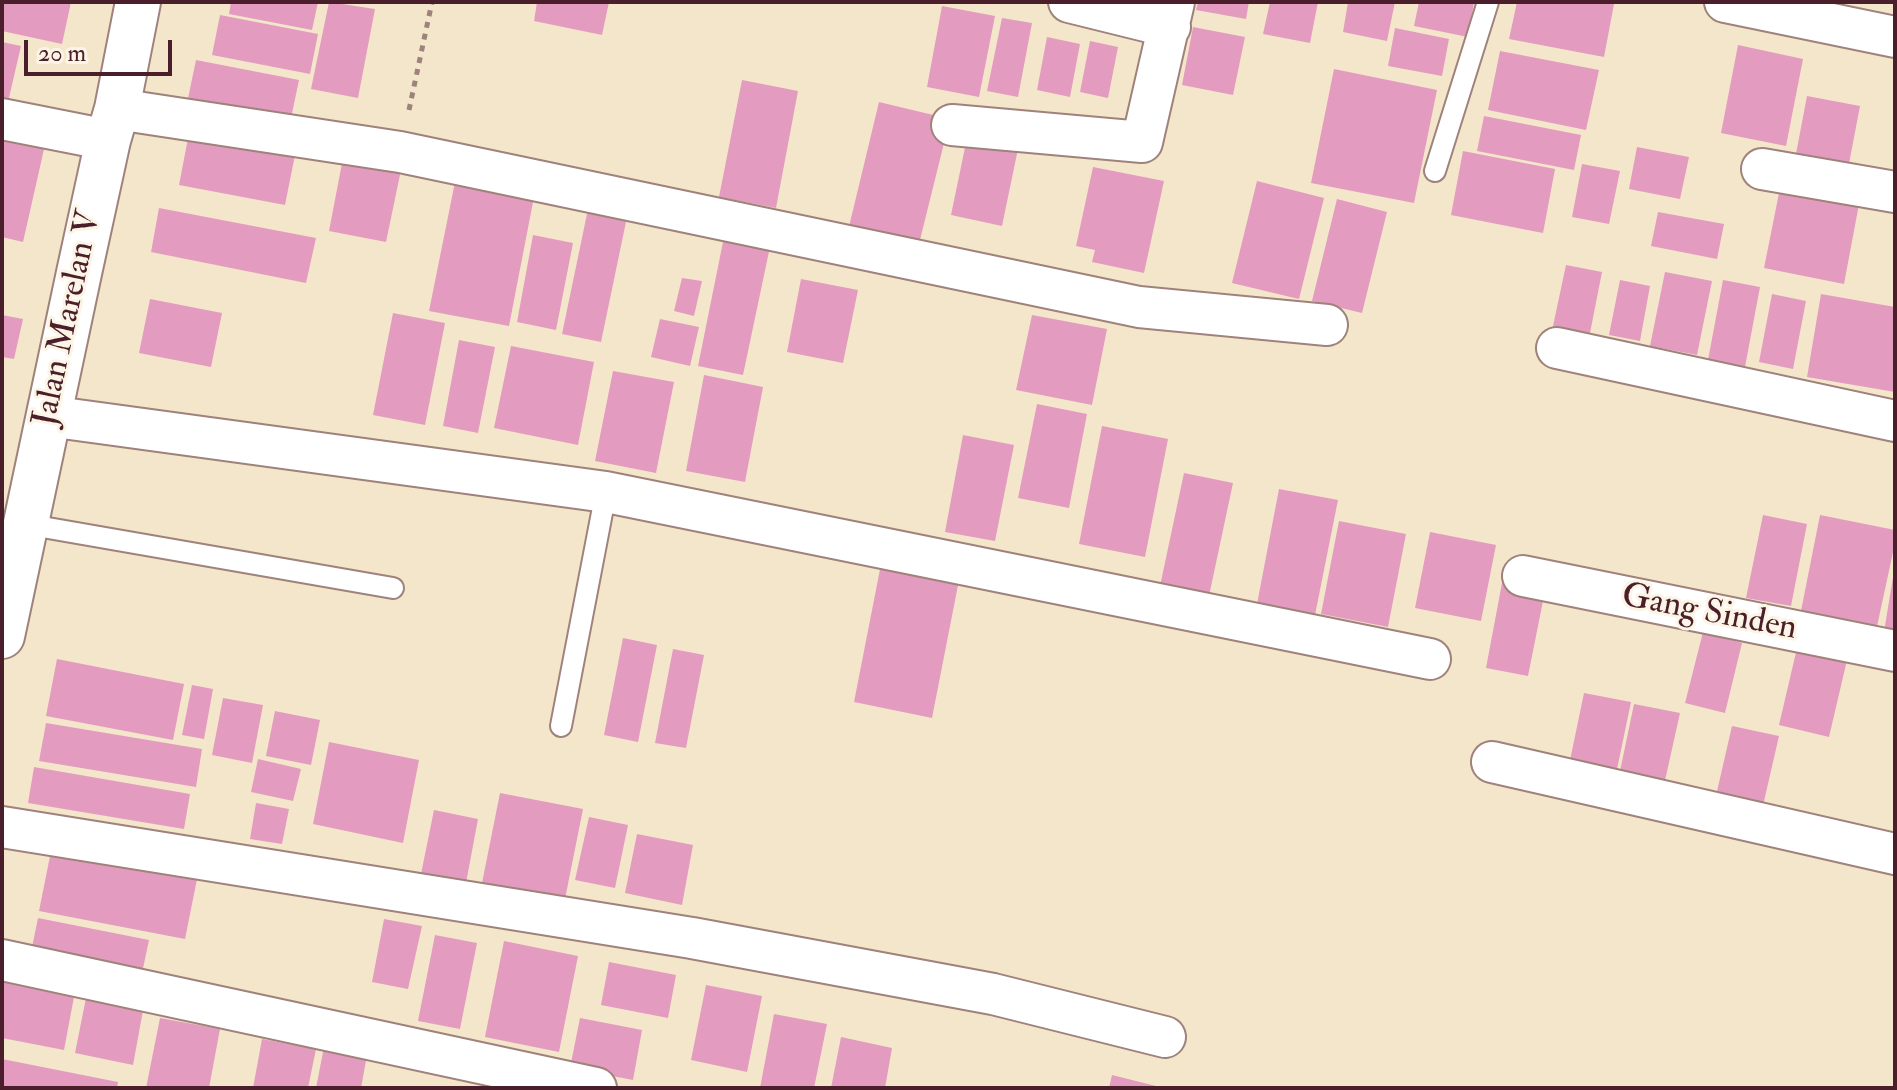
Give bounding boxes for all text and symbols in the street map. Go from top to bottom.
scale bar [28,24,176,74]
text: 20 m [38,38,86,69]
street label: Jalan Marelan V [26,208,112,430]
street label: Gang Sinden [1618,577,1800,651]

